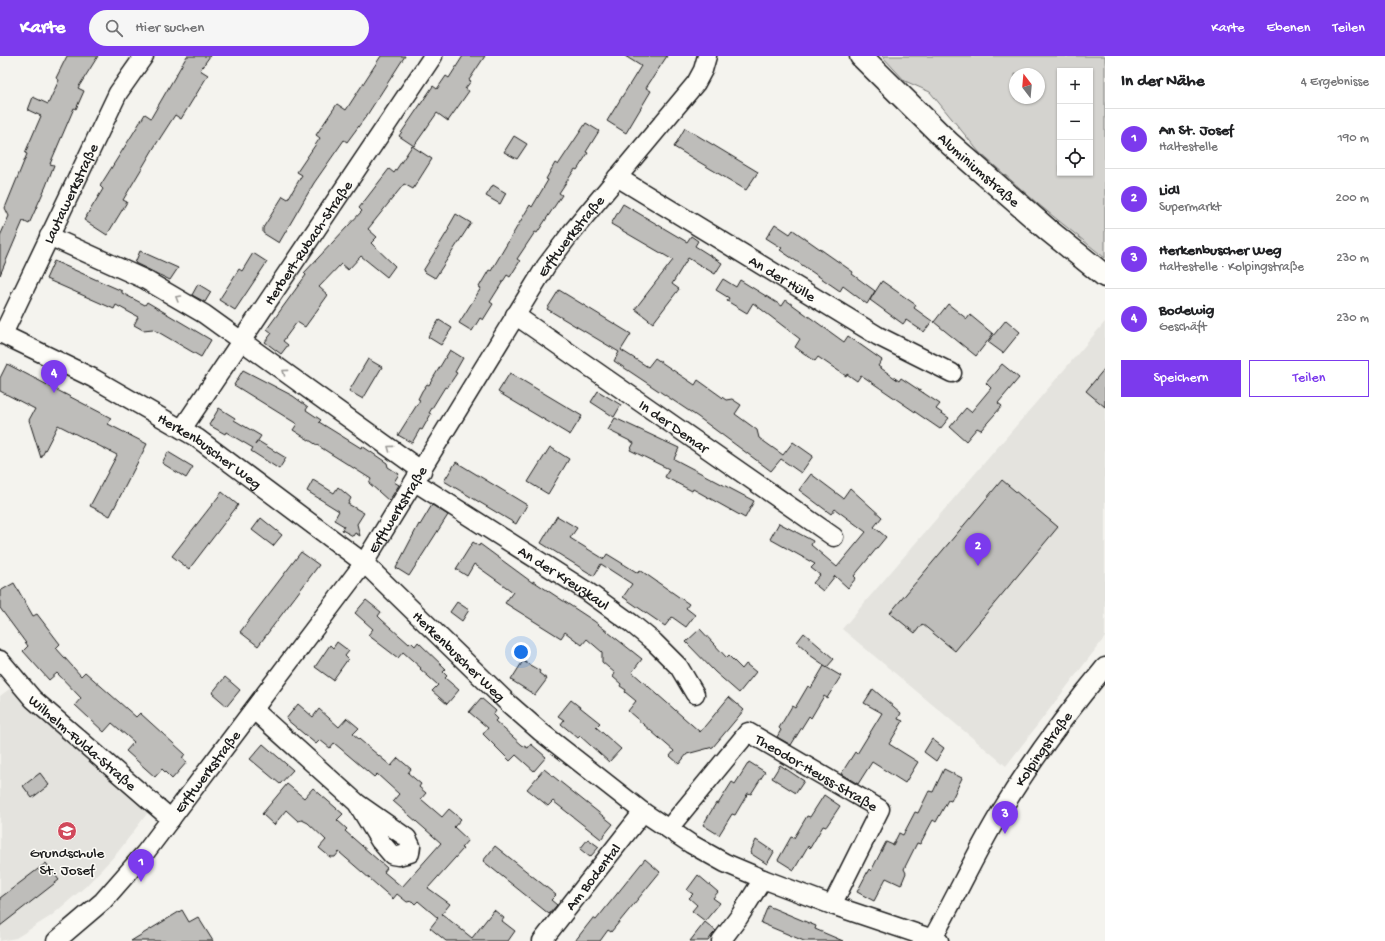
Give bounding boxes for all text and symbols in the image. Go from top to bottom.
search box [89,10,369,46]
text: Karte [20,17,65,40]
icon: search [103,17,125,39]
text: Hier suchen [135,19,204,37]
text: Karte [1211,20,1245,37]
text: Ebenen [1267,20,1310,37]
text: Teilen [1332,20,1365,37]
north arrow [1009,68,1045,104]
map controls [1057,68,1093,176]
button: + [1057,68,1093,104]
text: In der Nähe [1121,72,1204,92]
text: 4 Ergebnisse [1301,75,1369,90]
button: − [1057,104,1093,140]
text: An St. Josef [1159,122,1233,140]
street label: Aluminiumstraße [933,130,1023,212]
text: 1 [1131,131,1137,146]
text: 190 m [1338,131,1369,146]
button: locate [1057,140,1093,176]
text: Haltestelle [1159,140,1218,155]
street label: Lautawerkstraße [40,141,104,247]
street label: Herbert-Rubach-Straße [261,178,358,309]
text: Lidl [1159,182,1180,200]
text: 2 [1131,191,1137,206]
text: 200 m [1336,191,1369,206]
street label: Erftwerkstraße [534,192,610,281]
text: Supermarkt [1159,200,1221,215]
text: Herkenbuscher Weg [1159,242,1281,260]
text: 3 [1131,251,1137,266]
text: 230 m [1336,251,1369,266]
street label: An der Hülle [745,252,819,307]
text: Haltestelle · Kolpingstraße [1159,260,1304,275]
one-way arrow [175,296,182,303]
text: Bodewig [1159,302,1214,320]
text: 4 [1131,311,1137,326]
text: 230 m [1336,311,1369,326]
text: Geschäft [1159,320,1207,335]
pin: 4 [41,360,67,393]
button: Speichern [1121,360,1241,397]
button: Teilen [1249,360,1369,397]
one-way arrow [282,369,289,376]
street label: In der Demar [634,397,713,459]
street label: Herkenbuscher Weg [154,410,264,494]
one-way arrow [388,446,395,453]
street label: Erftwerkstraße [365,463,432,557]
pin: 2 [965,533,991,566]
street label: An der Kreuzkaul [514,543,612,615]
street label: Herkenbuscher Weg [408,608,508,706]
your location [511,642,531,662]
street label: Wilhelm-Fulda-Straße [24,692,139,796]
street label: Kolpingstraße [1012,708,1077,790]
street label: Erftwerkstraße [171,727,246,817]
street label: Theodor-Heuss-Straße [750,731,880,817]
pin: 3 [992,801,1018,834]
school or university icon: Grundschule St. Josef [56,820,78,842]
street label: Am Bodental [562,841,626,915]
place label: Grundschule St. Josef [30,845,104,880]
pin: 1 [128,849,154,882]

